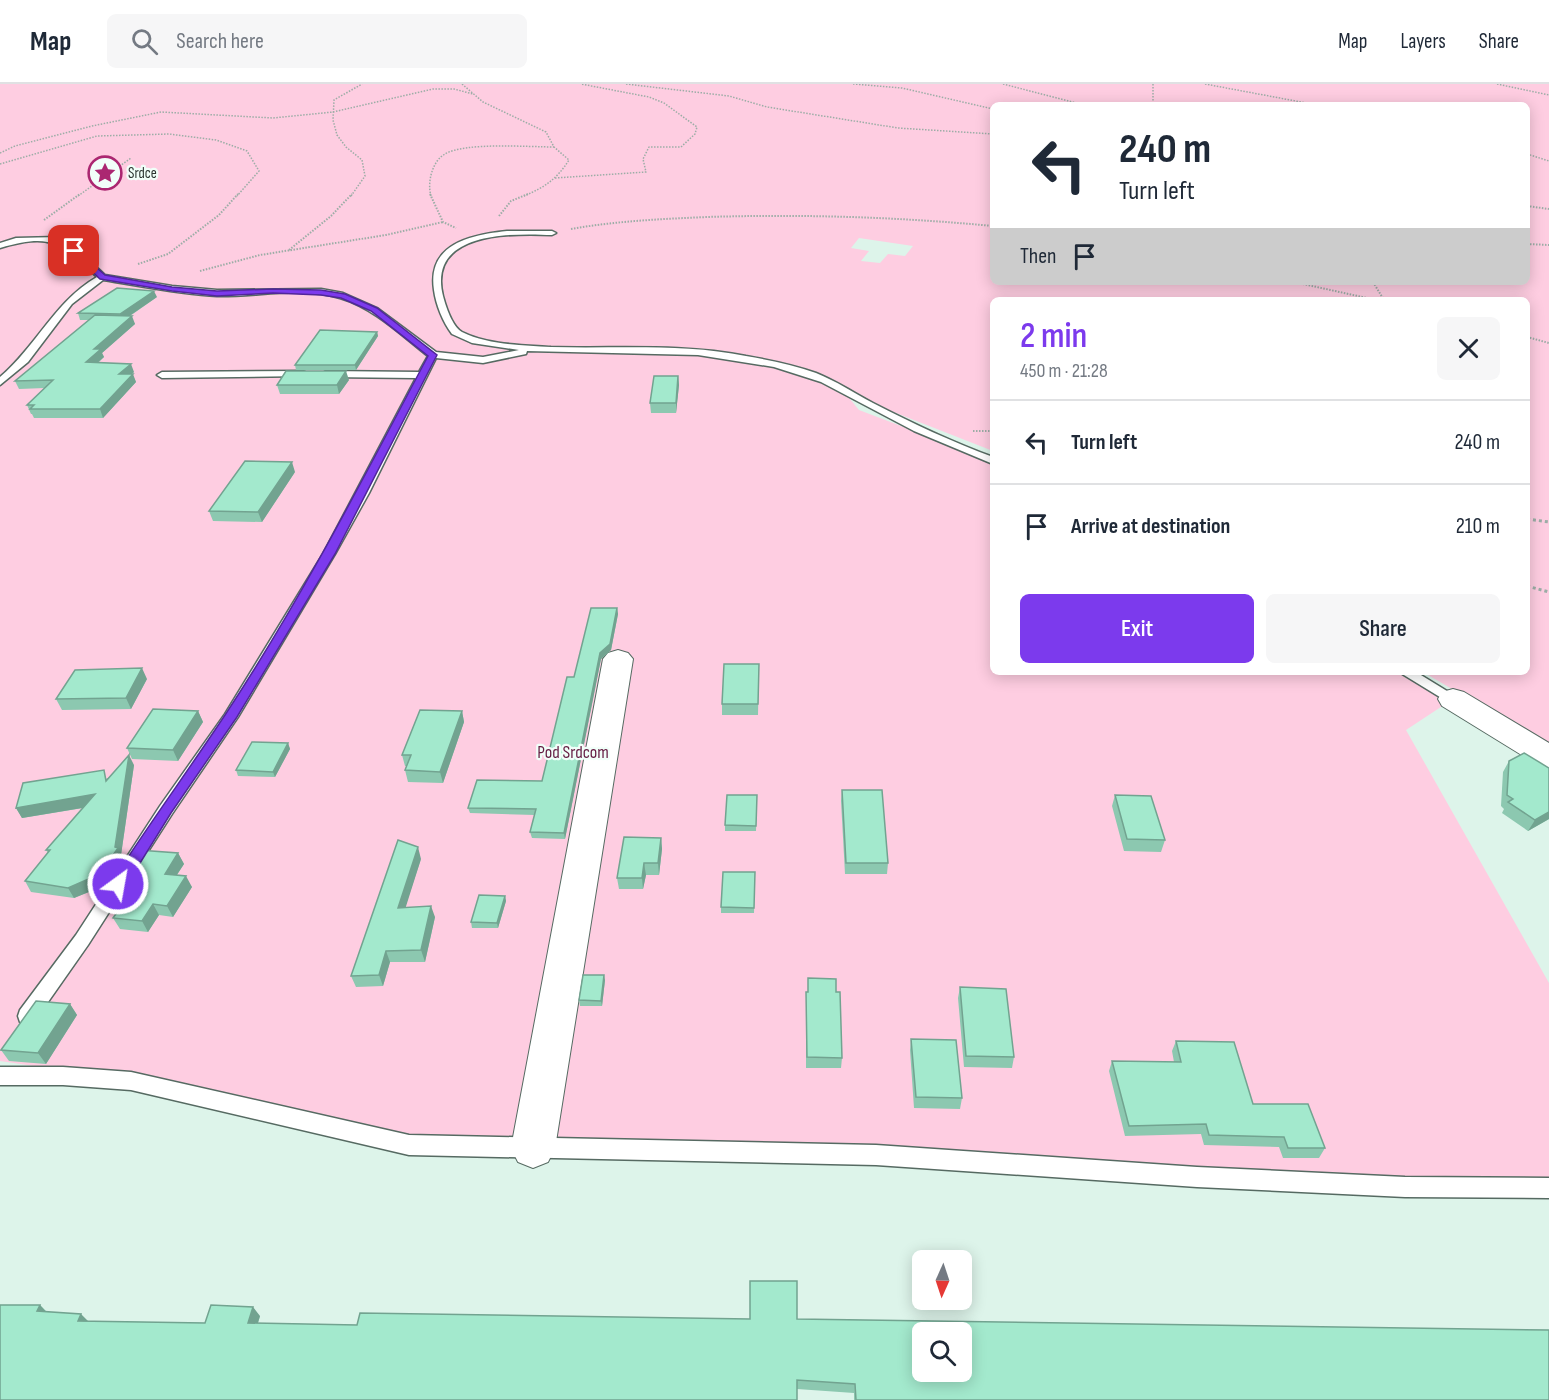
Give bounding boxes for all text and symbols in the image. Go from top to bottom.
search box [107,14,527,68]
text: Map [30,25,71,58]
icon: search [128,25,161,58]
text: Search here [176,28,264,55]
text: Map [1338,29,1367,54]
text: Layers [1400,29,1446,54]
text: Share [1479,29,1519,54]
text: 240 m [1119,124,1211,175]
icon: left [1020,126,1098,204]
place icon: Srdce [87,155,123,191]
place label: Srdce [128,164,157,183]
text: Turn left [1119,175,1195,207]
pin [48,225,99,276]
icon: arrive [57,234,90,267]
icon: arrive [1068,240,1101,273]
text: Then [1020,243,1056,270]
text: 2 min [1020,315,1087,358]
button: close [1437,317,1500,380]
text: 450 m · 21:28 [1020,359,1108,383]
icon: left [1020,426,1053,459]
text: Turn left [1071,429,1137,456]
text: 240 m [1454,429,1500,456]
icon: arrive [1020,510,1053,543]
text: Arrive at destination [1071,513,1230,540]
text: 210 m [1456,513,1500,540]
button: Exit [1020,594,1254,663]
button: Share [1266,594,1500,663]
park label: Pod Srdcom [537,742,609,763]
position arrow [86,852,150,916]
north arrow [912,1250,972,1310]
map controls [912,1250,972,1382]
button: search [912,1322,972,1382]

